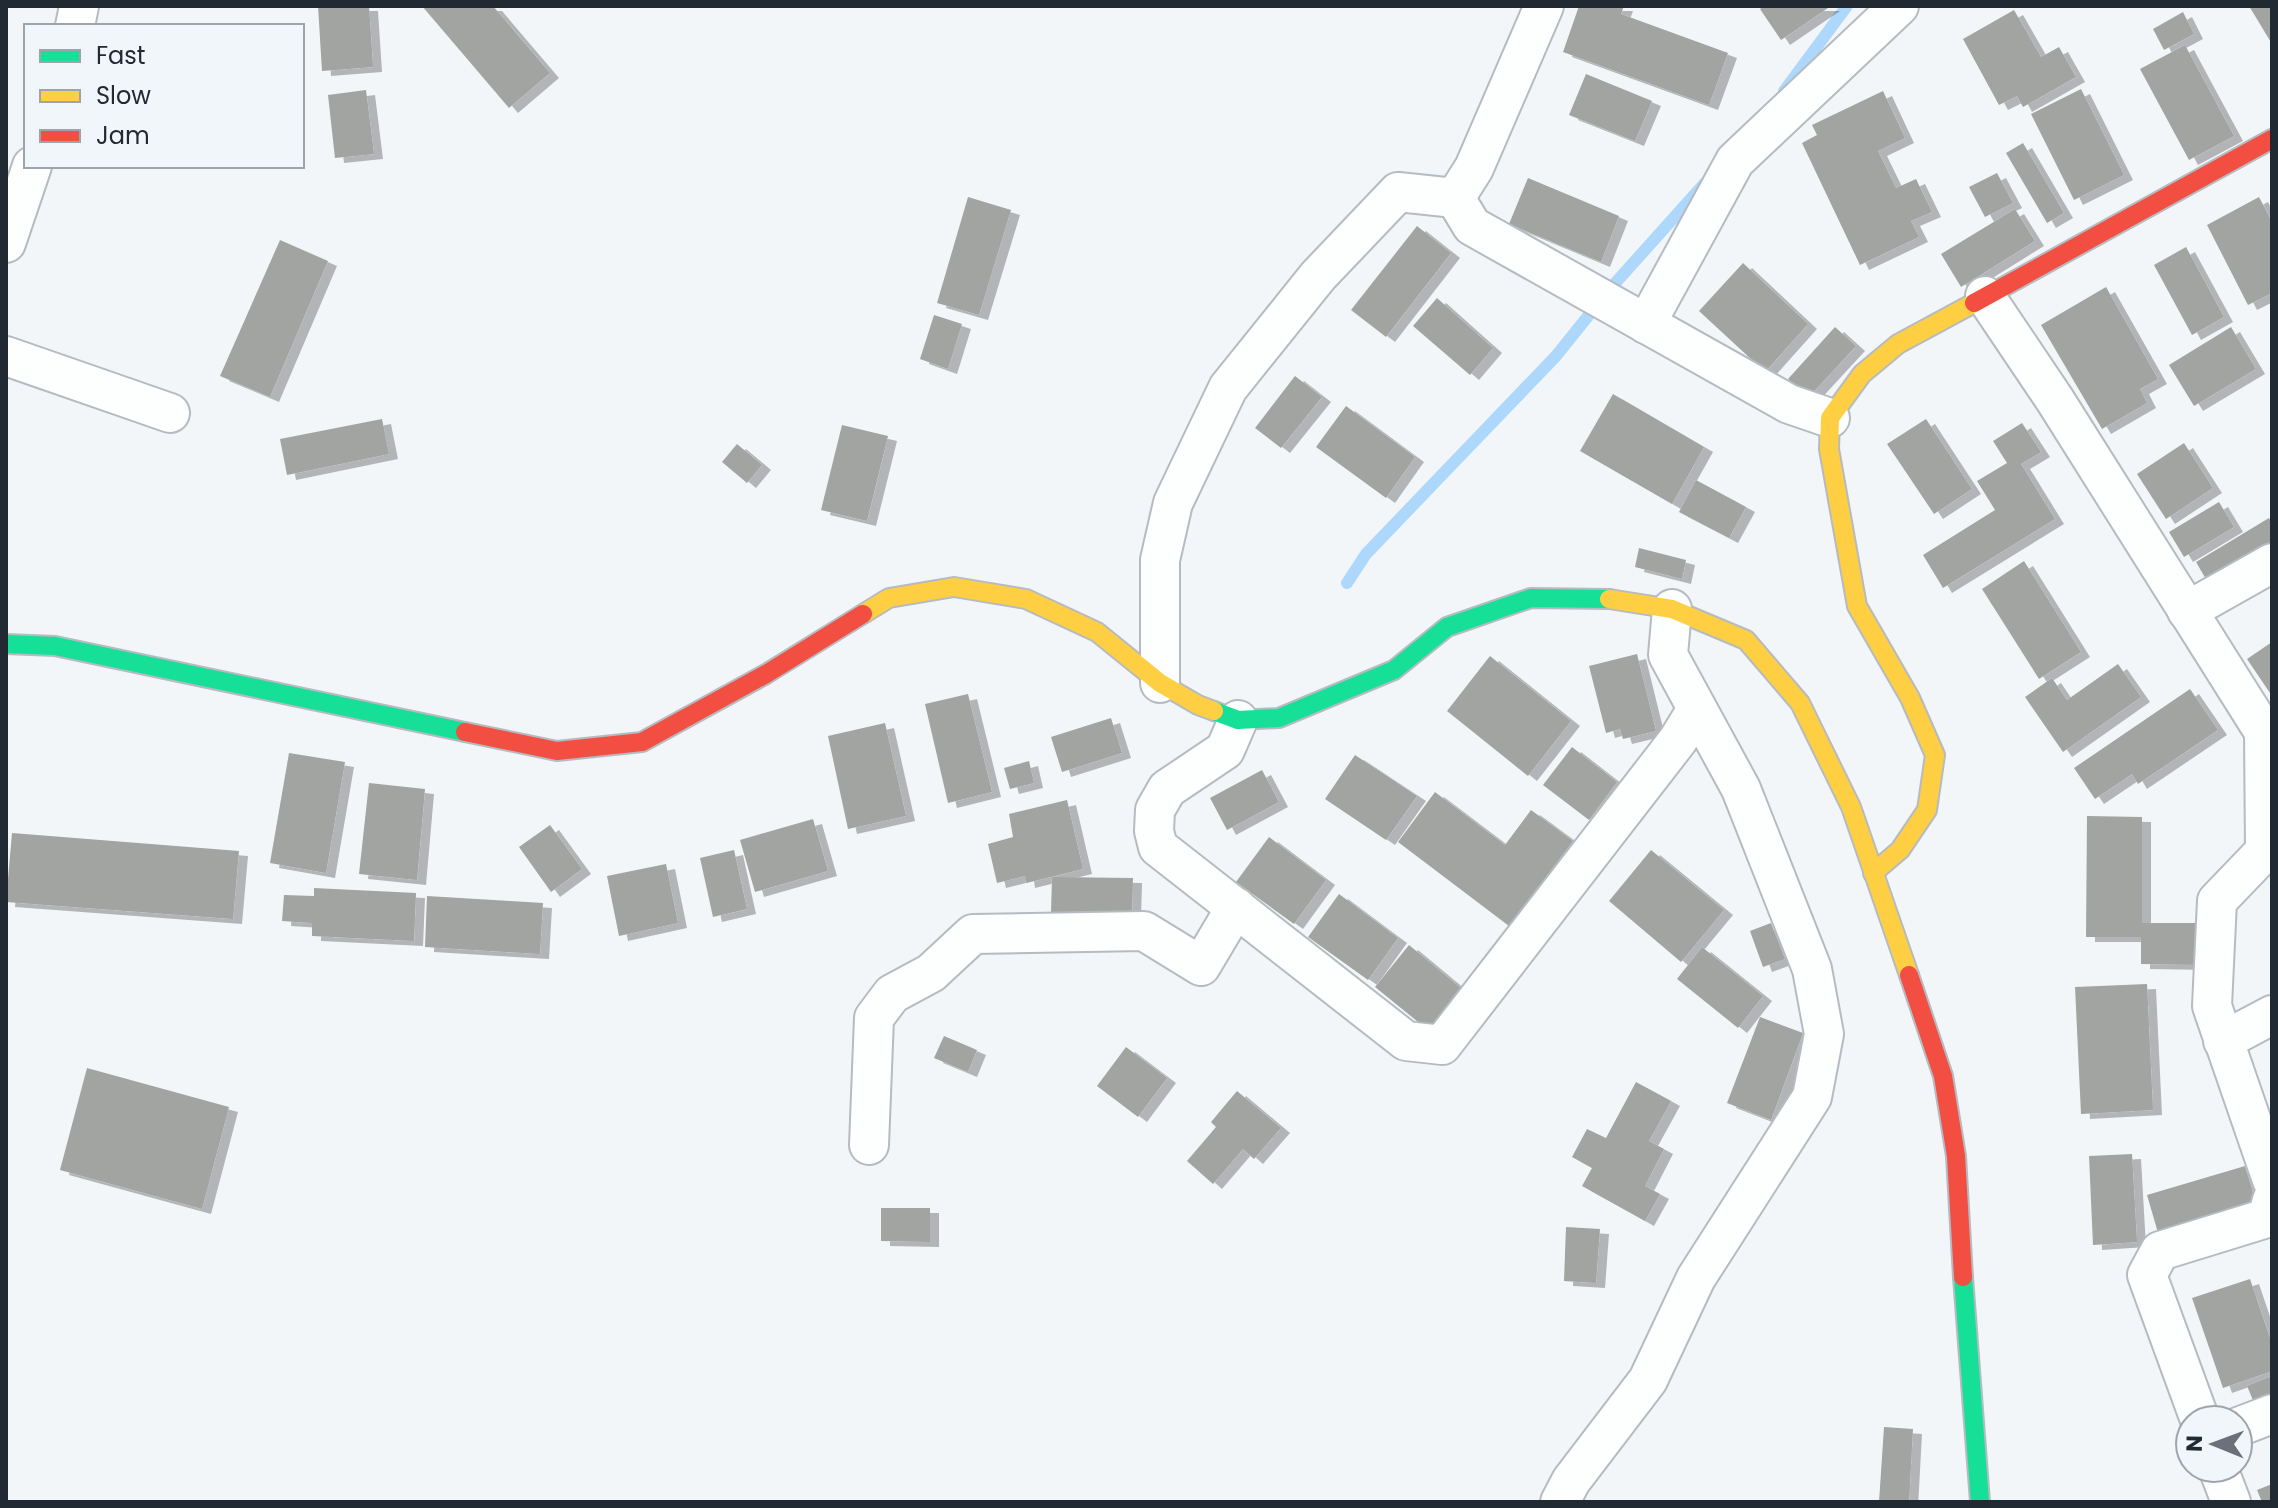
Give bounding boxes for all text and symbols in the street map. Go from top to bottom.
legend [24,24,304,168]
text: Fast [96,39,146,72]
text: Slow [96,79,151,112]
text: Jam [96,119,150,152]
north arrow [2174,1404,2254,1484]
text: N [2179,1435,2210,1452]

